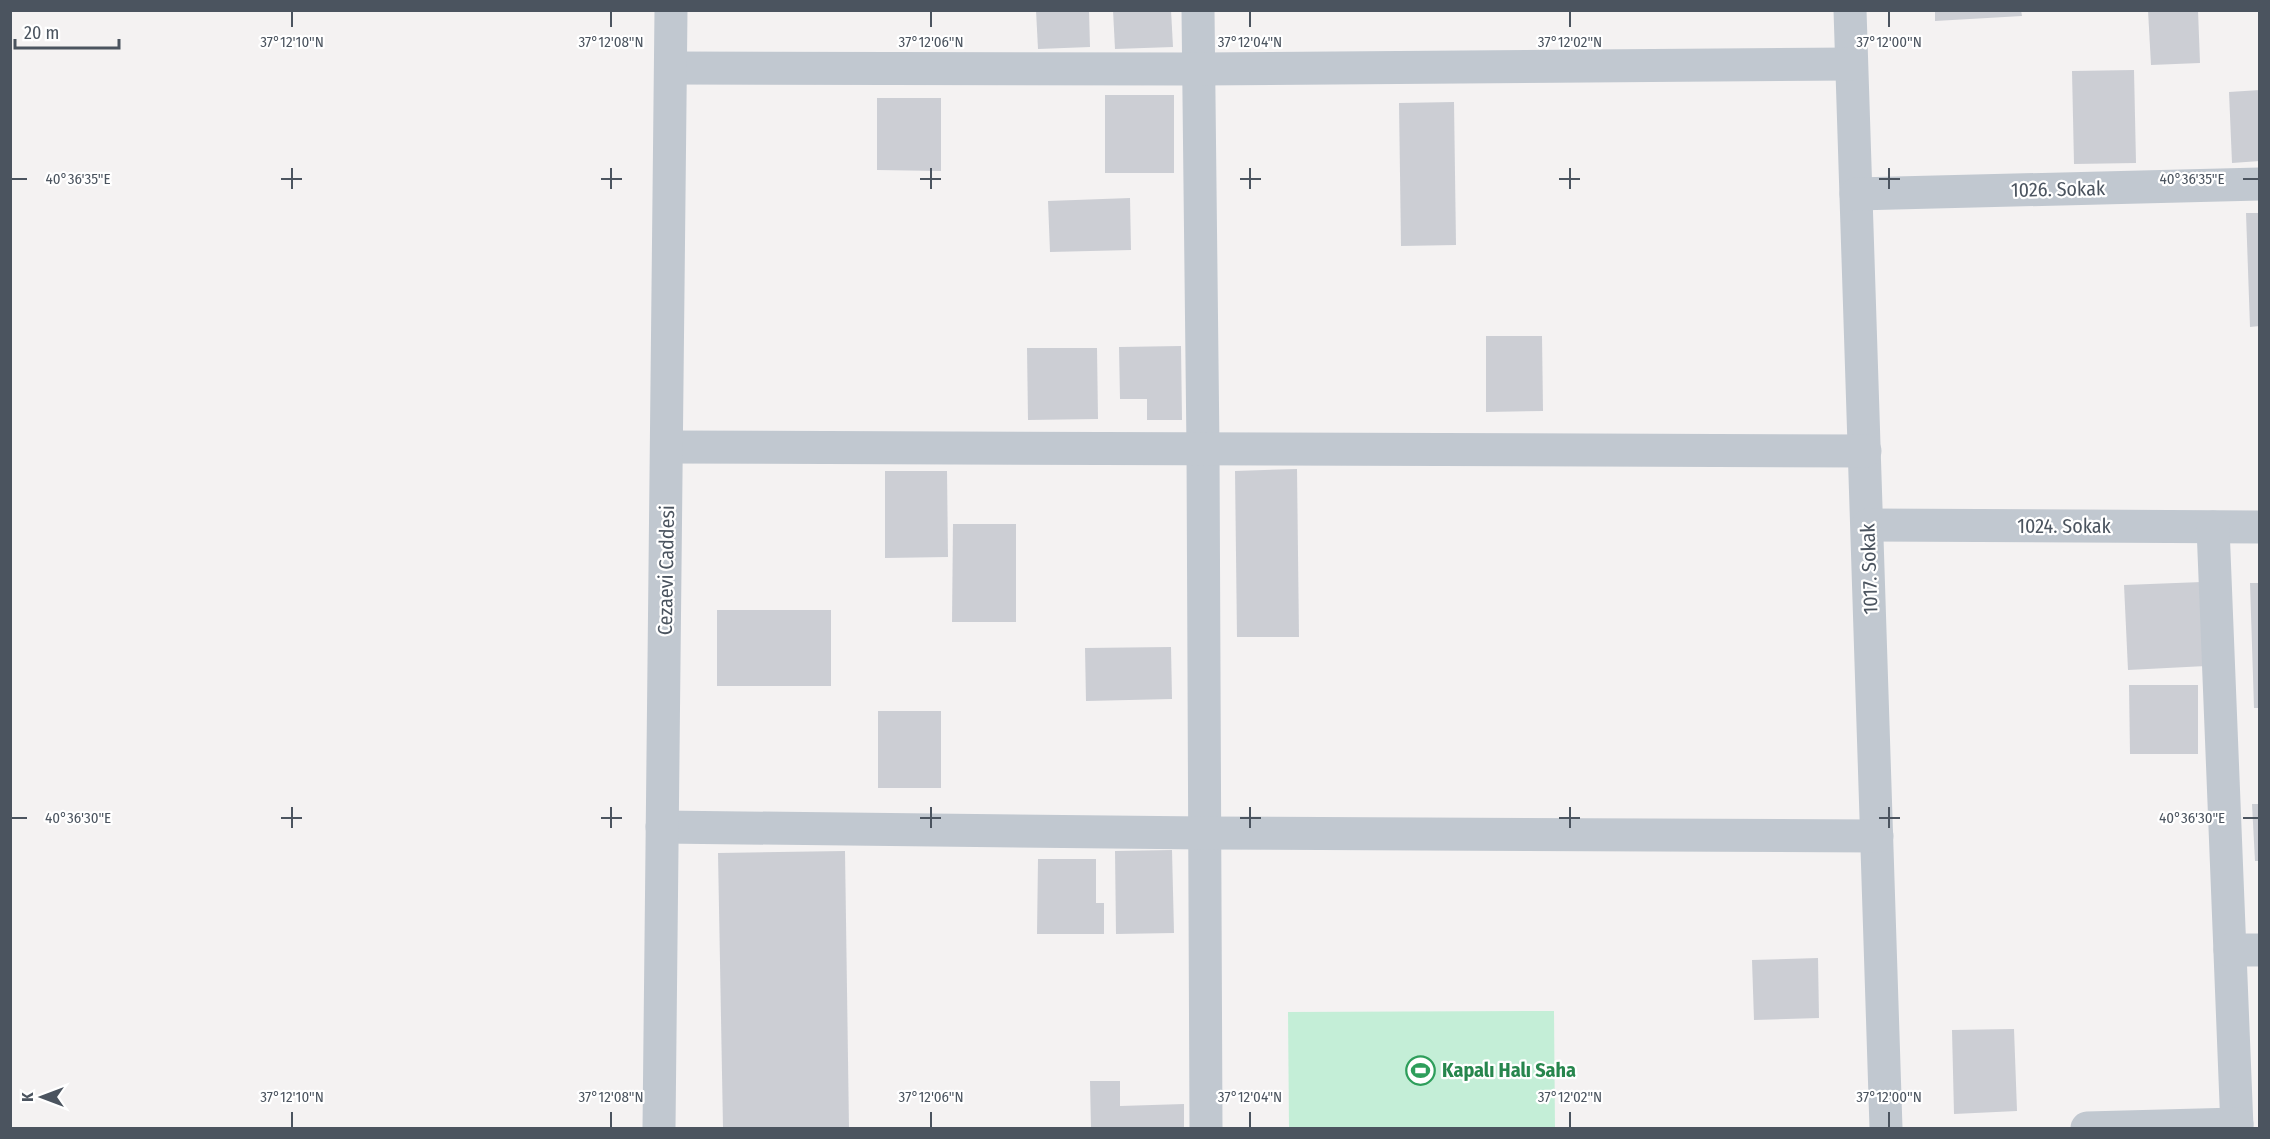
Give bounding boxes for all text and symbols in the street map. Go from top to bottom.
scale bar [15,12,118,50]
text: 20 m [24,22,59,44]
text: 37°12'10"N [260,33,324,51]
text: 37°12'08"N [578,33,644,51]
text: 37°12'06"N [898,33,964,51]
text: 37°12'04"N [1218,33,1282,51]
text: 37°12'02"N [1538,33,1602,51]
text: 37°12'00"N [1856,33,1922,51]
text: 40°36'35"E [46,170,110,188]
text: 40°36'35"E [2160,170,2224,188]
street label: 1026. Sokak [2011,176,2106,202]
street label: Cezaevi Caddesi [653,505,679,635]
street label: 1024. Sokak [2017,514,2111,538]
street label: 1017. Sokak [1855,522,1883,615]
text: 40°36'30"E [45,809,111,827]
text: 40°36'30"E [2159,809,2225,827]
sports icon: Kapalı Halı Saha [1405,1054,1437,1086]
place label: Kapalı Halı Saha [1442,1058,1576,1082]
north arrow [12,1067,72,1127]
text: 37°12'10"N [260,1088,324,1106]
text: 37°12'08"N [578,1088,644,1106]
text: 37°12'06"N [898,1088,964,1106]
text: 37°12'04"N [1218,1088,1282,1106]
text: 37°12'02"N [1538,1088,1602,1106]
text: 37°12'00"N [1856,1088,1922,1106]
text: K [18,1092,37,1102]

